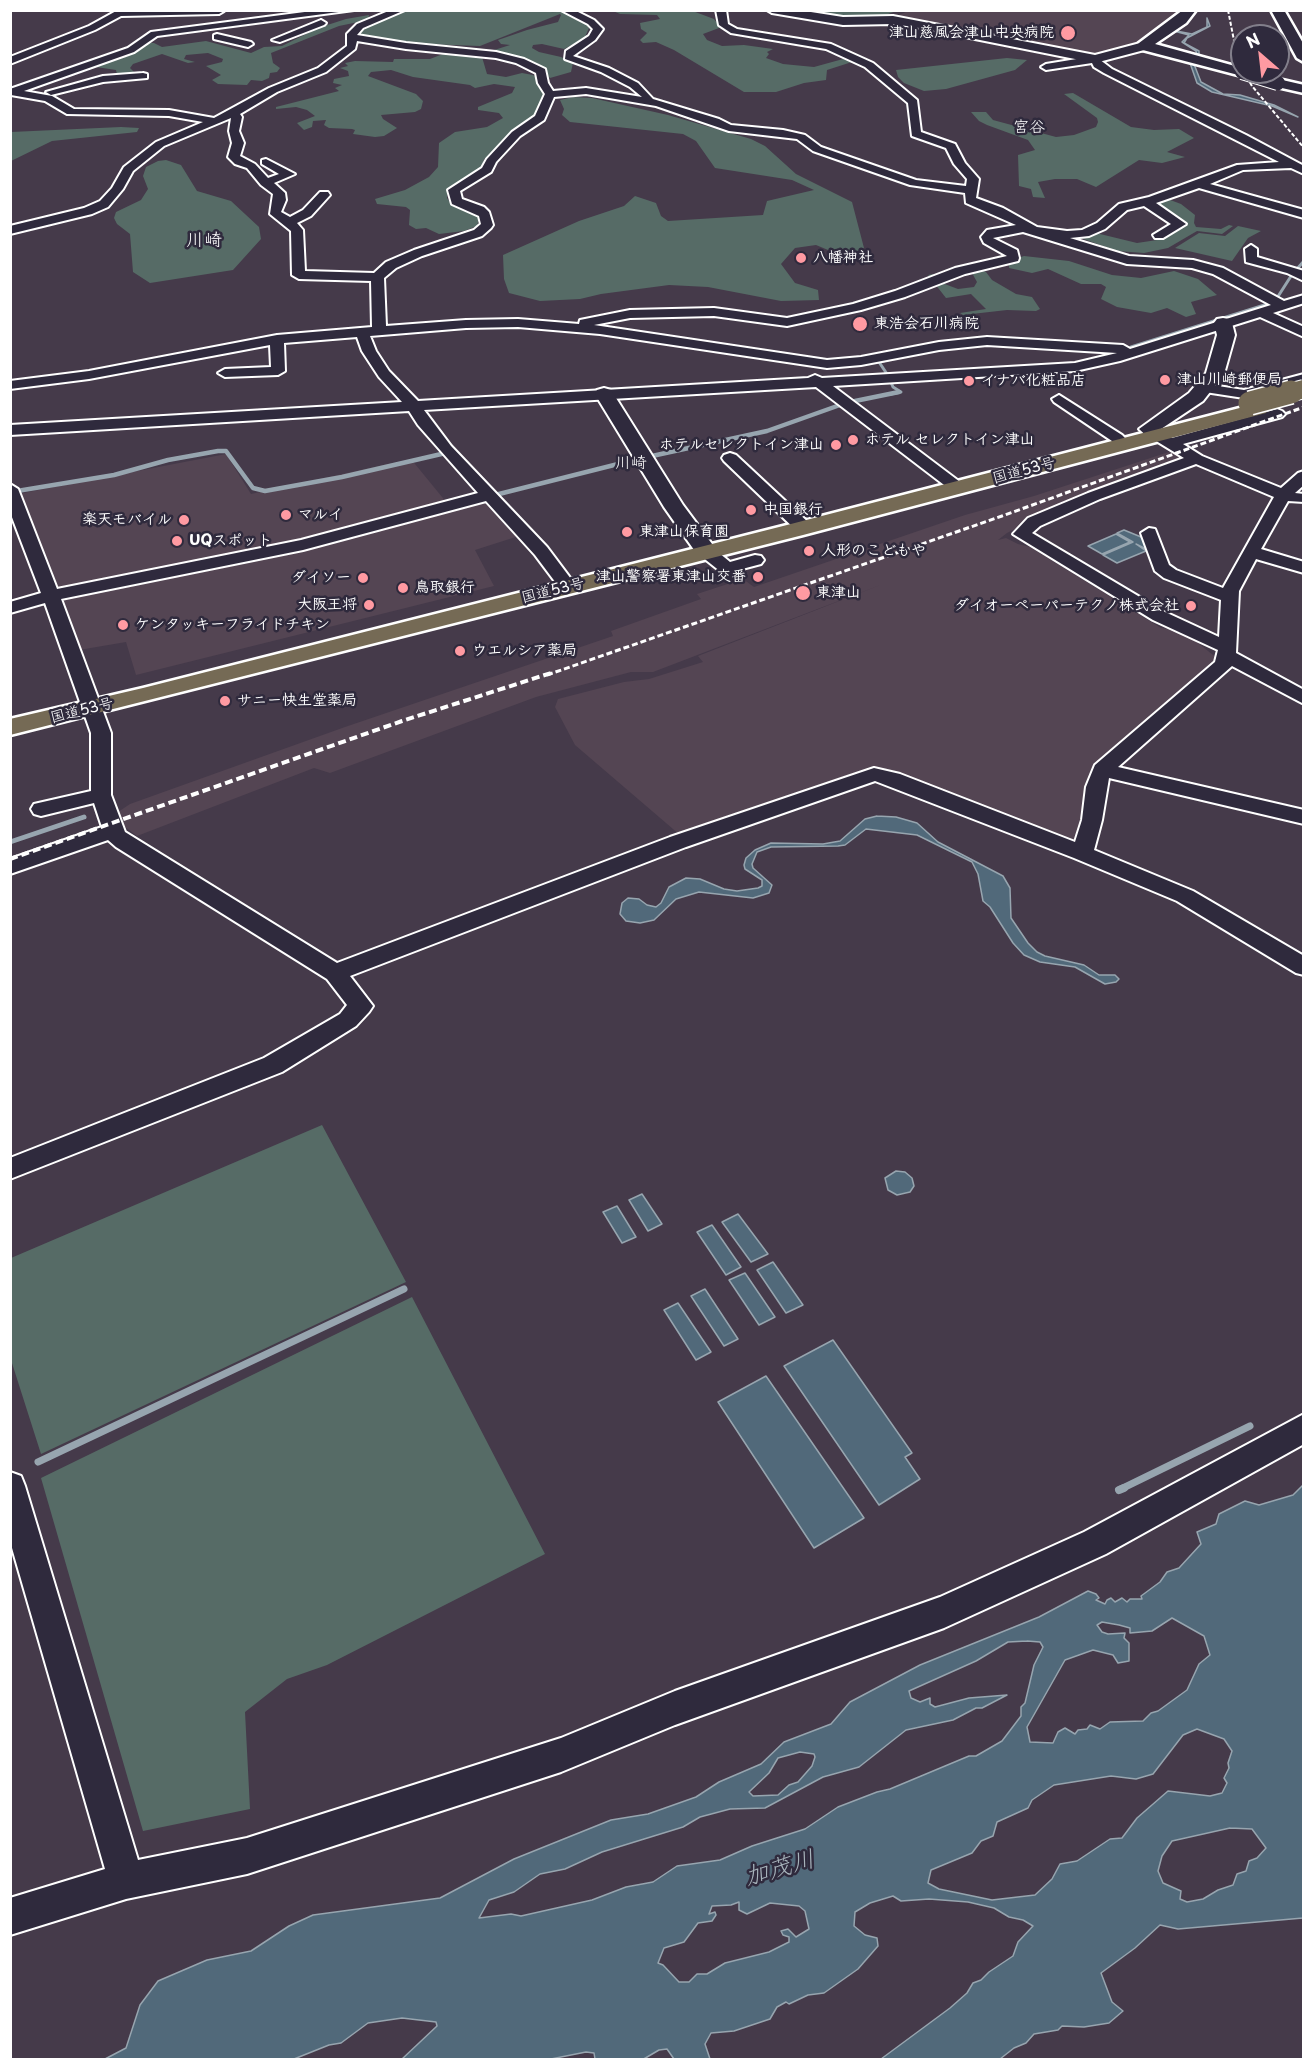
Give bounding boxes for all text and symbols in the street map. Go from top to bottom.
place label: 津山慈風会津山中央病院 [889,24,1054,42]
marker: 津山慈風会津山中央病院 [1059,24,1077,42]
north arrow [1230,24,1290,84]
text: N [1241,26,1264,53]
district label: 宮谷 [1013,118,1045,138]
district label: 川崎 [186,230,222,252]
place label: 八幡神社 [813,249,873,267]
marker: 八幡神社 [794,251,808,265]
marker: 東浩会石川病院 [851,315,869,333]
place label: 東浩会石川病院 [874,315,979,333]
place label: 津山川崎郵便局 [1177,371,1282,389]
place label: イナバ化粧品店 [981,372,1086,390]
marker: 津山川崎郵便局 [1158,373,1172,387]
marker: イナバ化粧品店 [962,374,976,388]
place label: ホテル セレクトイン津山 [865,431,1035,449]
marker: ホテル セレクトイン津山 [846,433,860,447]
place label: ホテルセレクトイン津山 [659,436,824,454]
marker: ホテルセレクトイン津山 [829,438,843,452]
district label: 川崎 [615,454,647,474]
street label: 国道53号 [991,454,1057,488]
place label: 中国銀行 [763,501,823,519]
marker: 中国銀行 [744,503,758,517]
place label: マルイ [298,506,343,524]
marker: マルイ [279,508,293,522]
place label: 楽天モバイル [82,511,172,529]
marker: 楽天モバイル [177,513,191,527]
place label: 東津山保育園 [639,523,729,541]
marker: 東津山保育園 [620,525,634,539]
place label: UQスポット [189,532,272,550]
marker: UQスポット [170,534,184,548]
place label: 人形のこどもや [821,542,926,560]
marker: 人形のこどもや [802,544,816,558]
place label: 津山警察署東津山交番 [596,568,746,586]
place label: ダイソー [291,569,351,587]
marker: 津山警察署東津山交番 [751,570,765,584]
marker: ダイソー [356,571,370,585]
street label: 国道53号 [520,574,586,608]
place label: 鳥取銀行 [415,579,475,597]
marker: 鳥取銀行 [396,581,410,595]
marker: 東津山 [794,584,812,602]
place label: 東津山 [816,584,861,602]
place label: 大阪王将 [297,596,357,614]
place label: ダイオーペーパーテクノ株式会社 [954,597,1179,615]
marker: 大阪王将 [362,598,376,612]
marker: ダイオーペーパーテクノ株式会社 [1184,599,1198,613]
place label: ケンタッキーフライドチキン [135,616,330,634]
marker: ケンタッキーフライドチキン [116,618,130,632]
place label: ウエルシア薬局 [472,642,577,660]
marker: ウエルシア薬局 [453,644,467,658]
place label: サニー快生堂薬局 [237,692,357,710]
street label: 国道53号 [49,694,115,728]
marker: サニー快生堂薬局 [218,694,232,708]
water label: 加茂川 [741,1845,819,1893]

